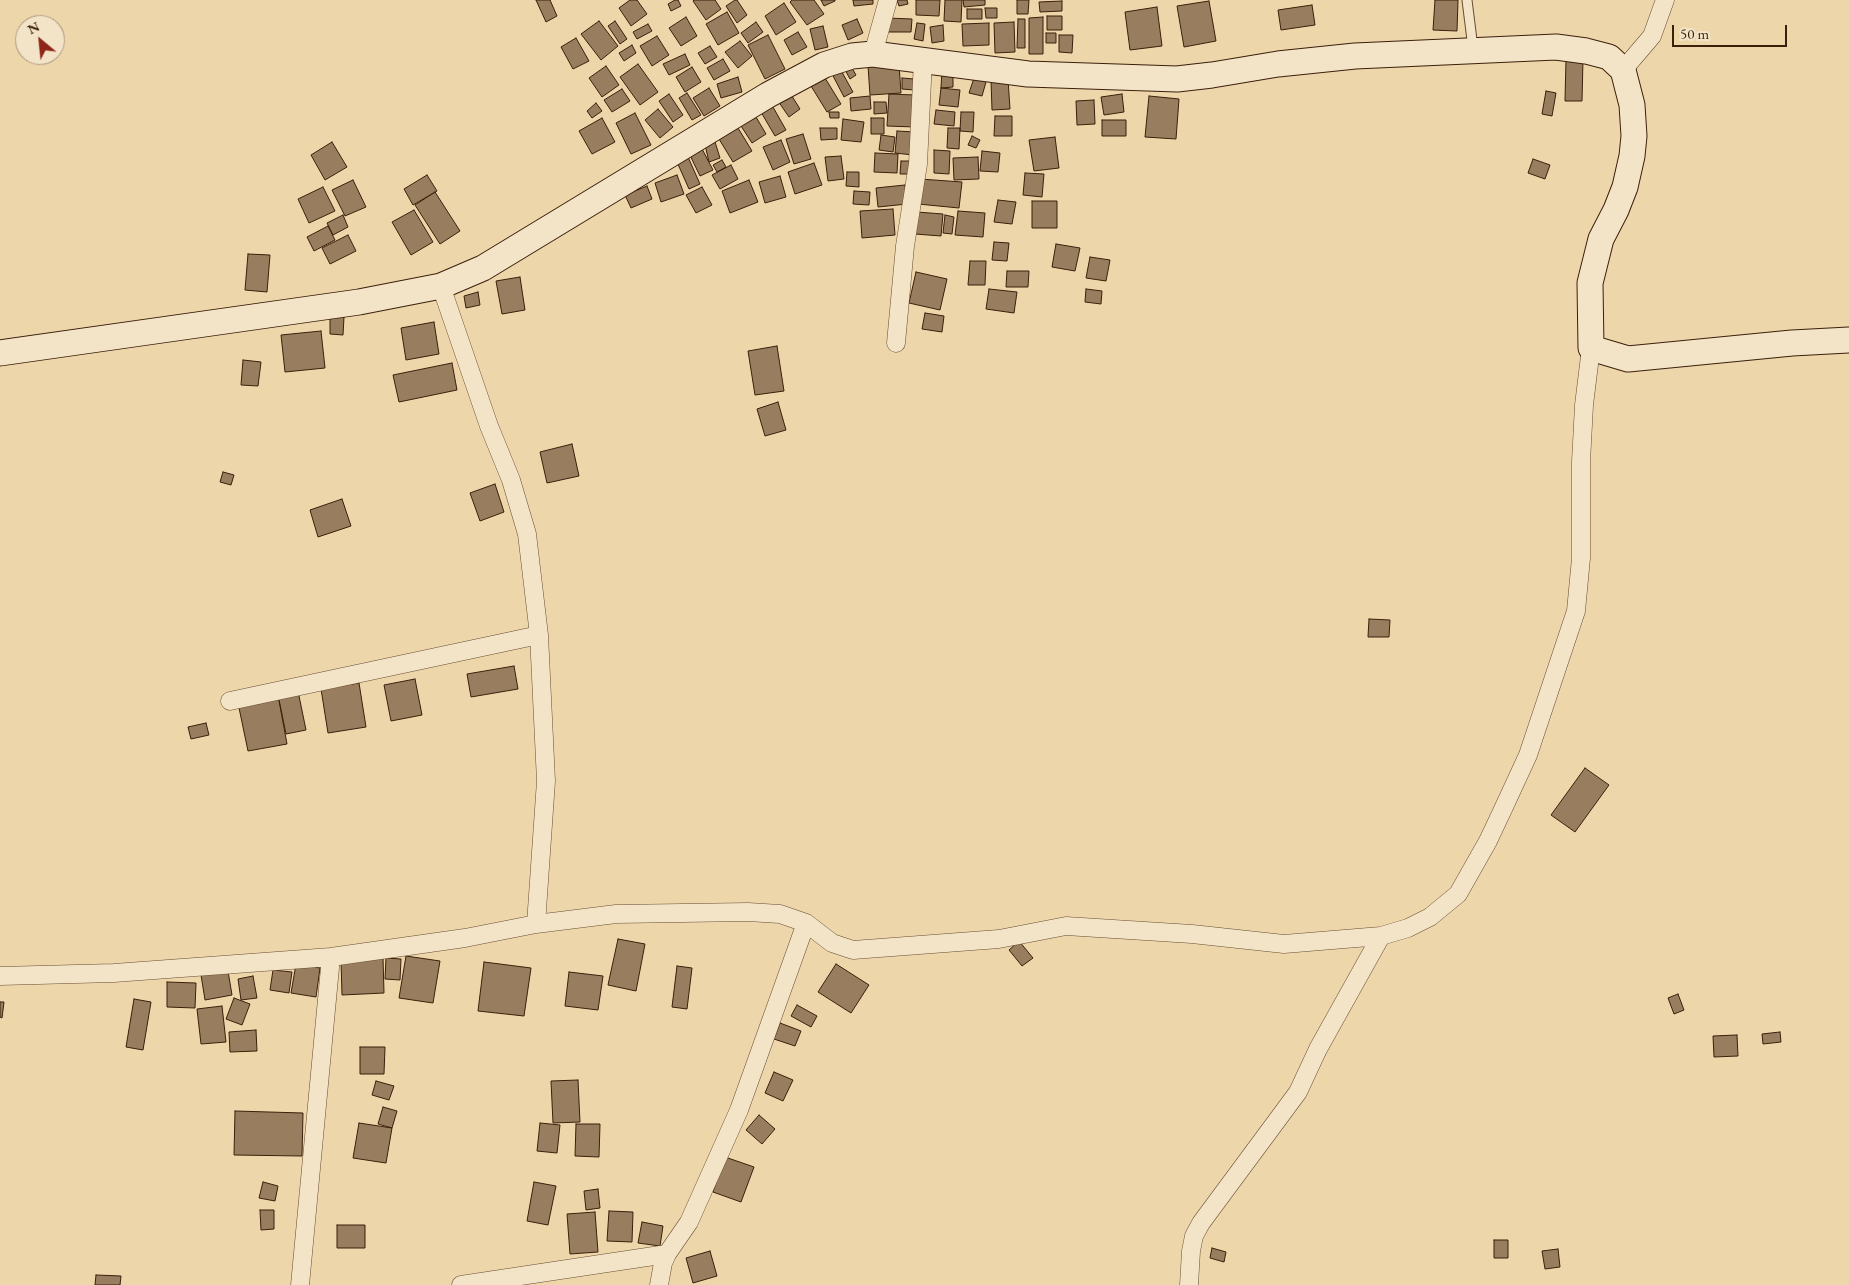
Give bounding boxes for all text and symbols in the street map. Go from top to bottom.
north arrow [15,15,65,65]
scale bar [1674,15,1789,47]
text: N [24,17,43,38]
text: 50 m [1680,24,1709,43]

